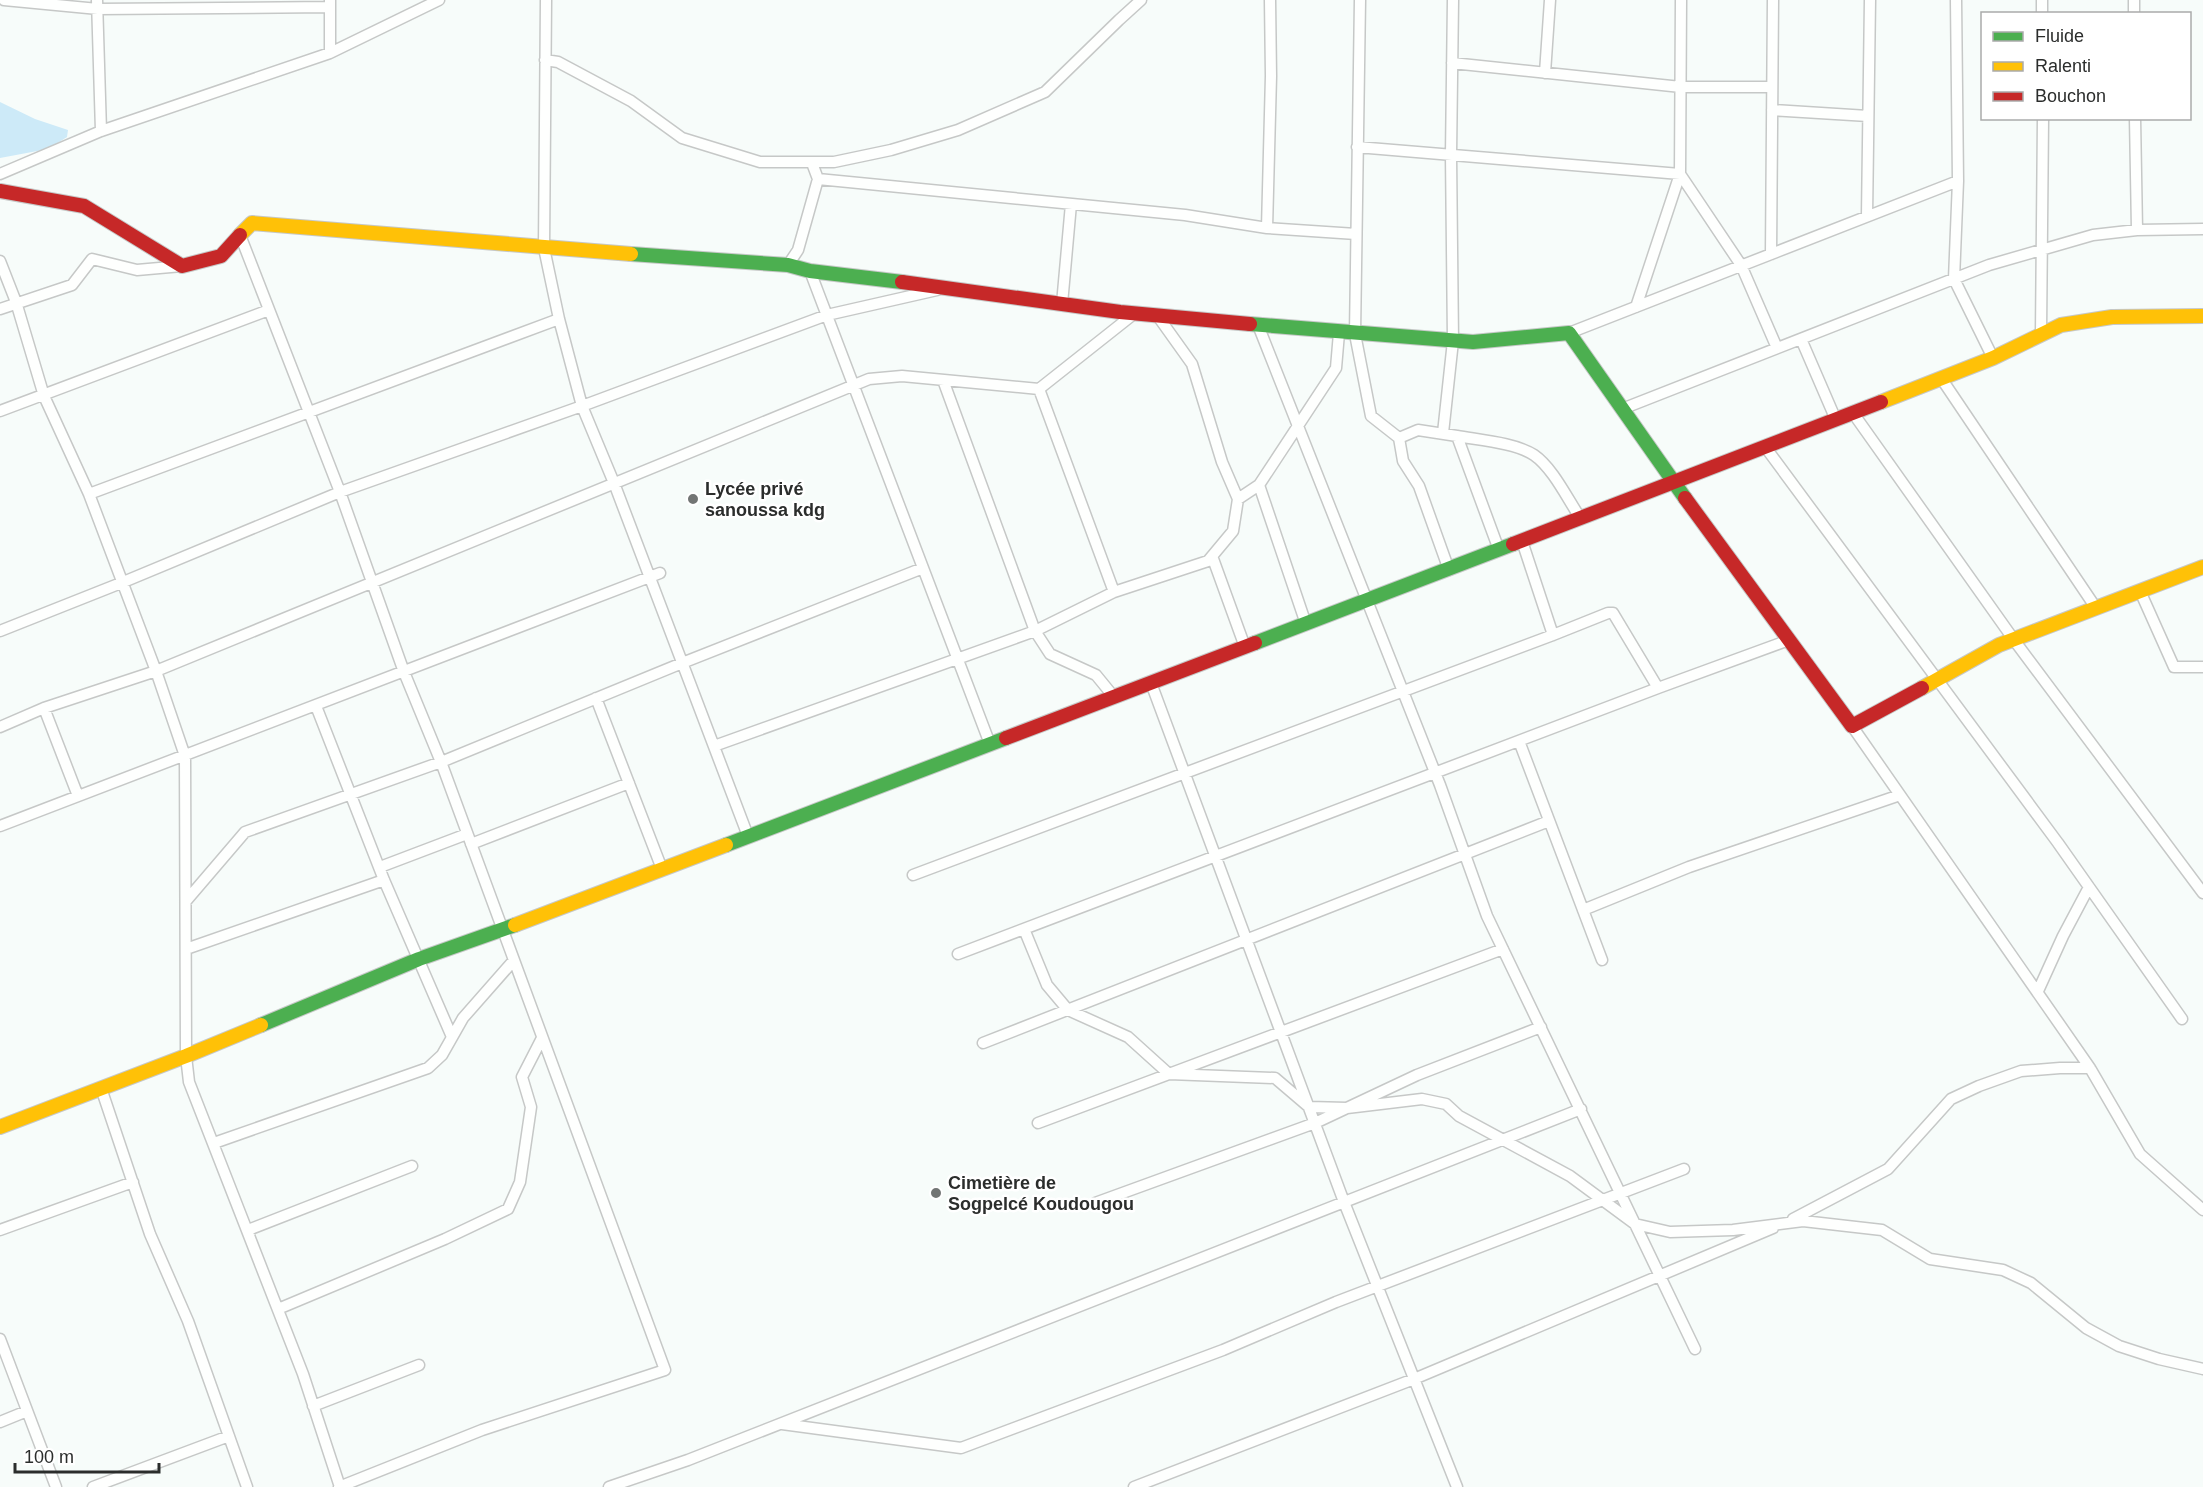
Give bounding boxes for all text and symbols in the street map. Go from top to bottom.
legend [1981,12,2191,120]
text: Fluide [2035,26,2084,46]
text: Ralenti [2035,56,2091,76]
text: Bouchon [2035,86,2106,106]
place label: Lycée privé sanoussa kdg [705,479,825,520]
marker: Lycée privé sanoussa kdg [686,492,700,506]
place label: Cimetière de Sogpelcé Koudougou [948,1173,1134,1214]
marker: Cimetière de Sogpelcé Koudougou [929,1186,943,1200]
scale bar [15,1436,159,1474]
text: 100 m [24,1447,74,1467]

